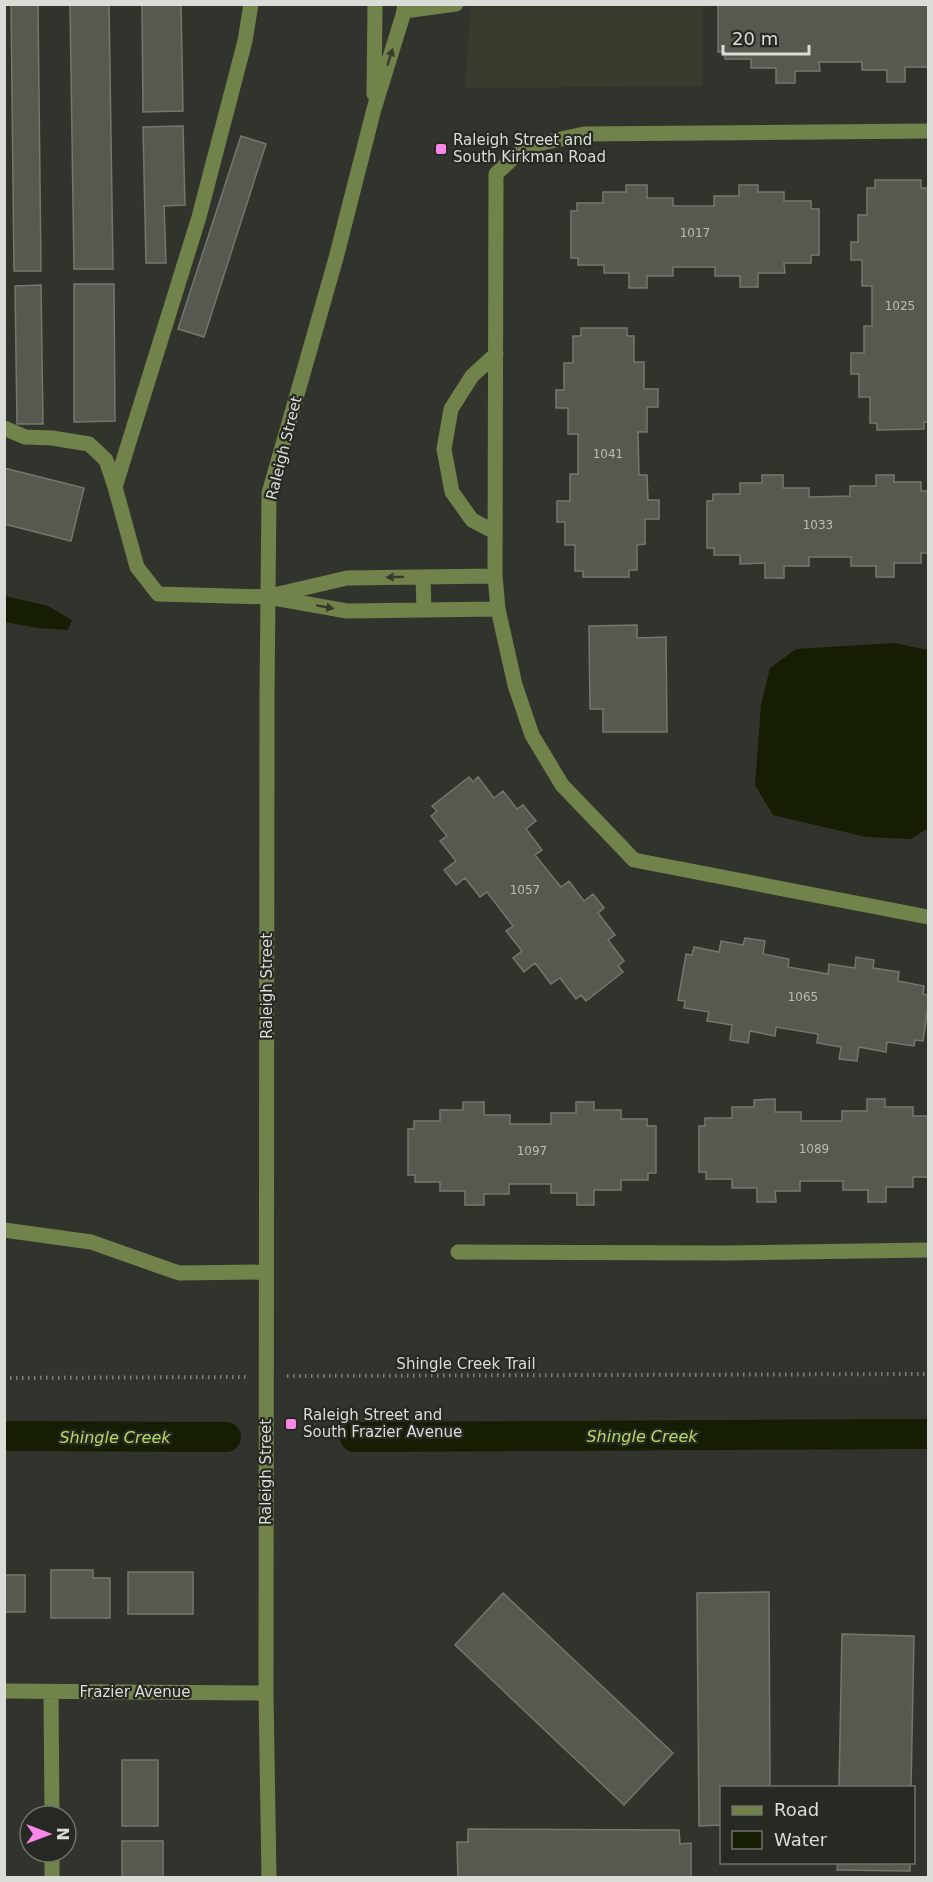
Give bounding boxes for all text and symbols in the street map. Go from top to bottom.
scale bar [723,18,808,56]
text: 20 m [732,28,778,49]
one-way arrow [386,48,395,66]
place label: Raleigh Street and South Kirkman Road [453,131,606,166]
marker: Raleigh Street and South Kirkman Road [434,142,448,156]
house number: 1017 [680,226,710,240]
house number: 1025 [885,299,915,313]
street label: Raleigh Street [262,394,306,502]
house number: 1041 [593,447,623,461]
house number: 1033 [803,518,833,532]
one-way arrow [385,573,404,582]
one-way arrow [316,603,335,612]
house number: 1057 [510,883,540,897]
street label: Raleigh Street [258,933,276,1039]
house number: 1065 [788,990,818,1004]
house number: 1089 [799,1142,829,1156]
house number: 1097 [517,1144,547,1158]
street label: Shingle Creek Trail [396,1355,536,1373]
place label: Raleigh Street and South Frazier Avenue [303,1406,462,1441]
marker: Raleigh Street and South Frazier Avenue [284,1417,298,1431]
street label: Raleigh Street [257,1419,275,1525]
water label: Shingle Creek [586,1427,698,1446]
water label: Shingle Creek [59,1428,171,1447]
street label: Frazier Avenue [80,1683,190,1701]
legend [720,1786,915,1864]
text: Road [774,1799,819,1820]
north arrow [18,1804,78,1864]
text: N [53,1827,72,1841]
text: Water [774,1829,828,1850]

